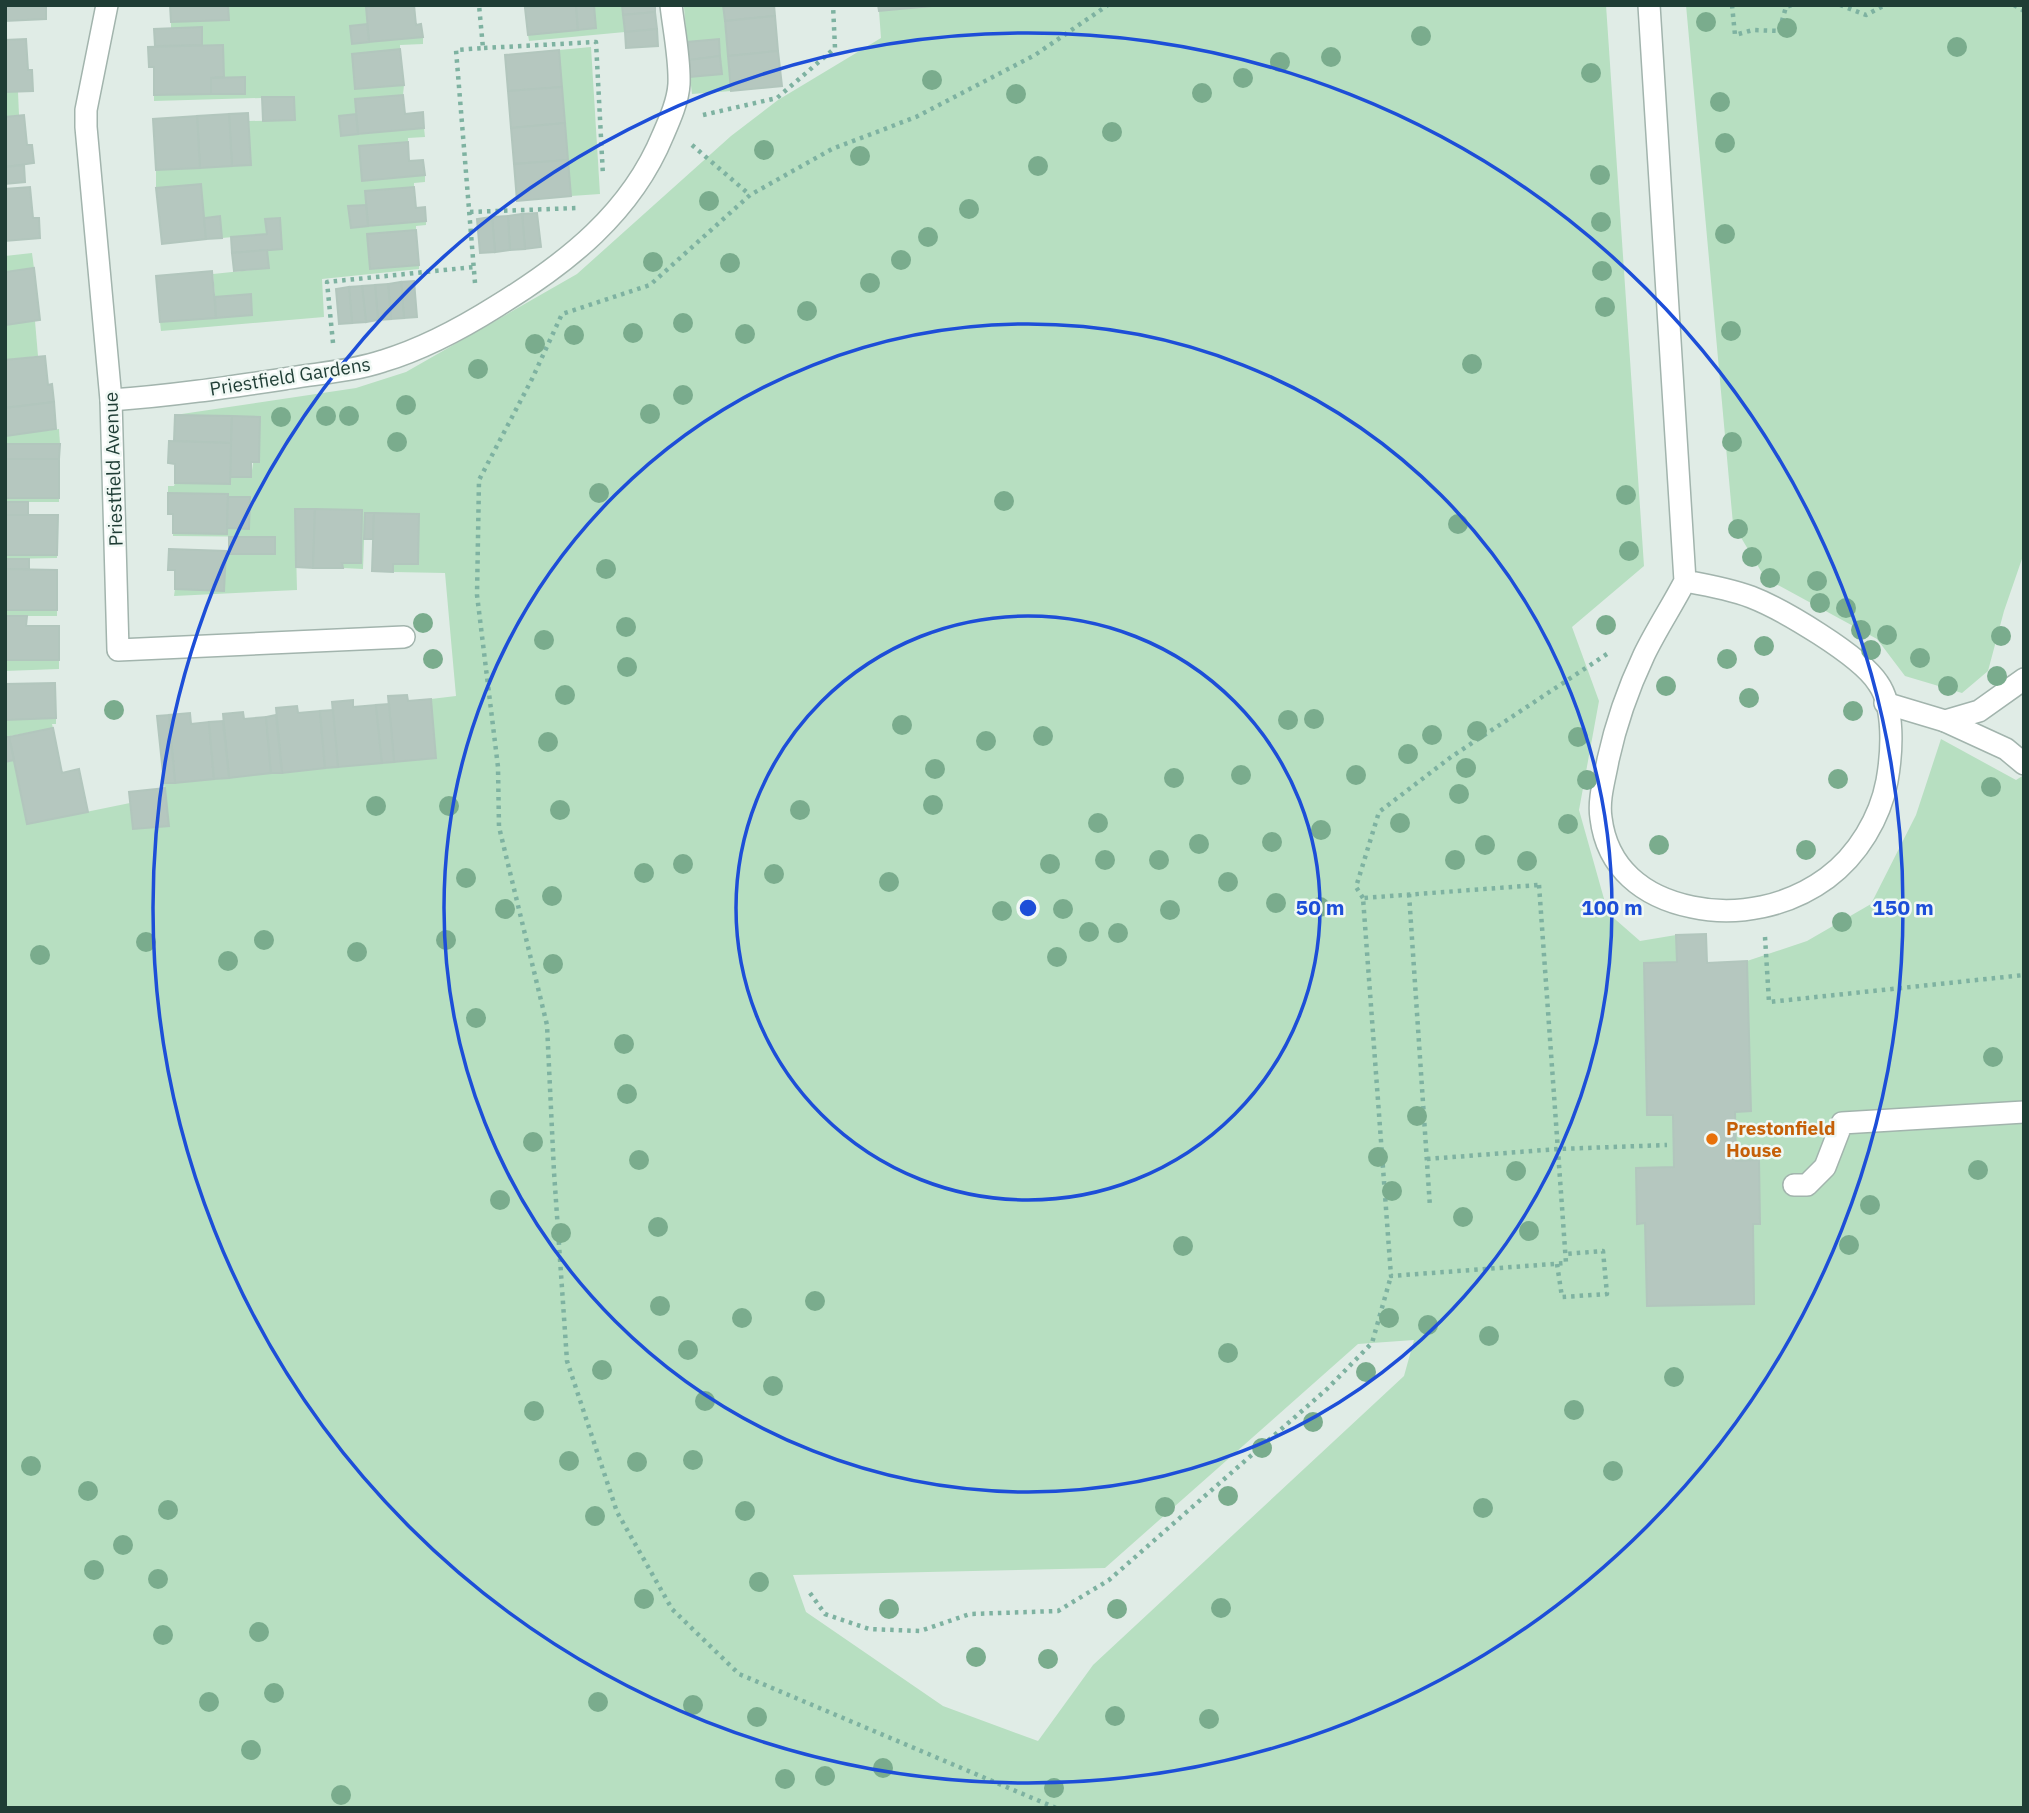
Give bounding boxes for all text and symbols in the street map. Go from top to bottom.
street label: Priestfield Gardens [208,351,372,401]
street label: Priestfield Avenue [98,391,128,547]
text: 50 m [1296,893,1344,921]
text: 100 m [1581,893,1643,921]
text: 150 m [1872,893,1934,921]
centre of rings [1016,896,1040,920]
place label: Prestonfield House [1726,1116,1835,1162]
marker: Prestonfield House [1704,1131,1720,1147]

